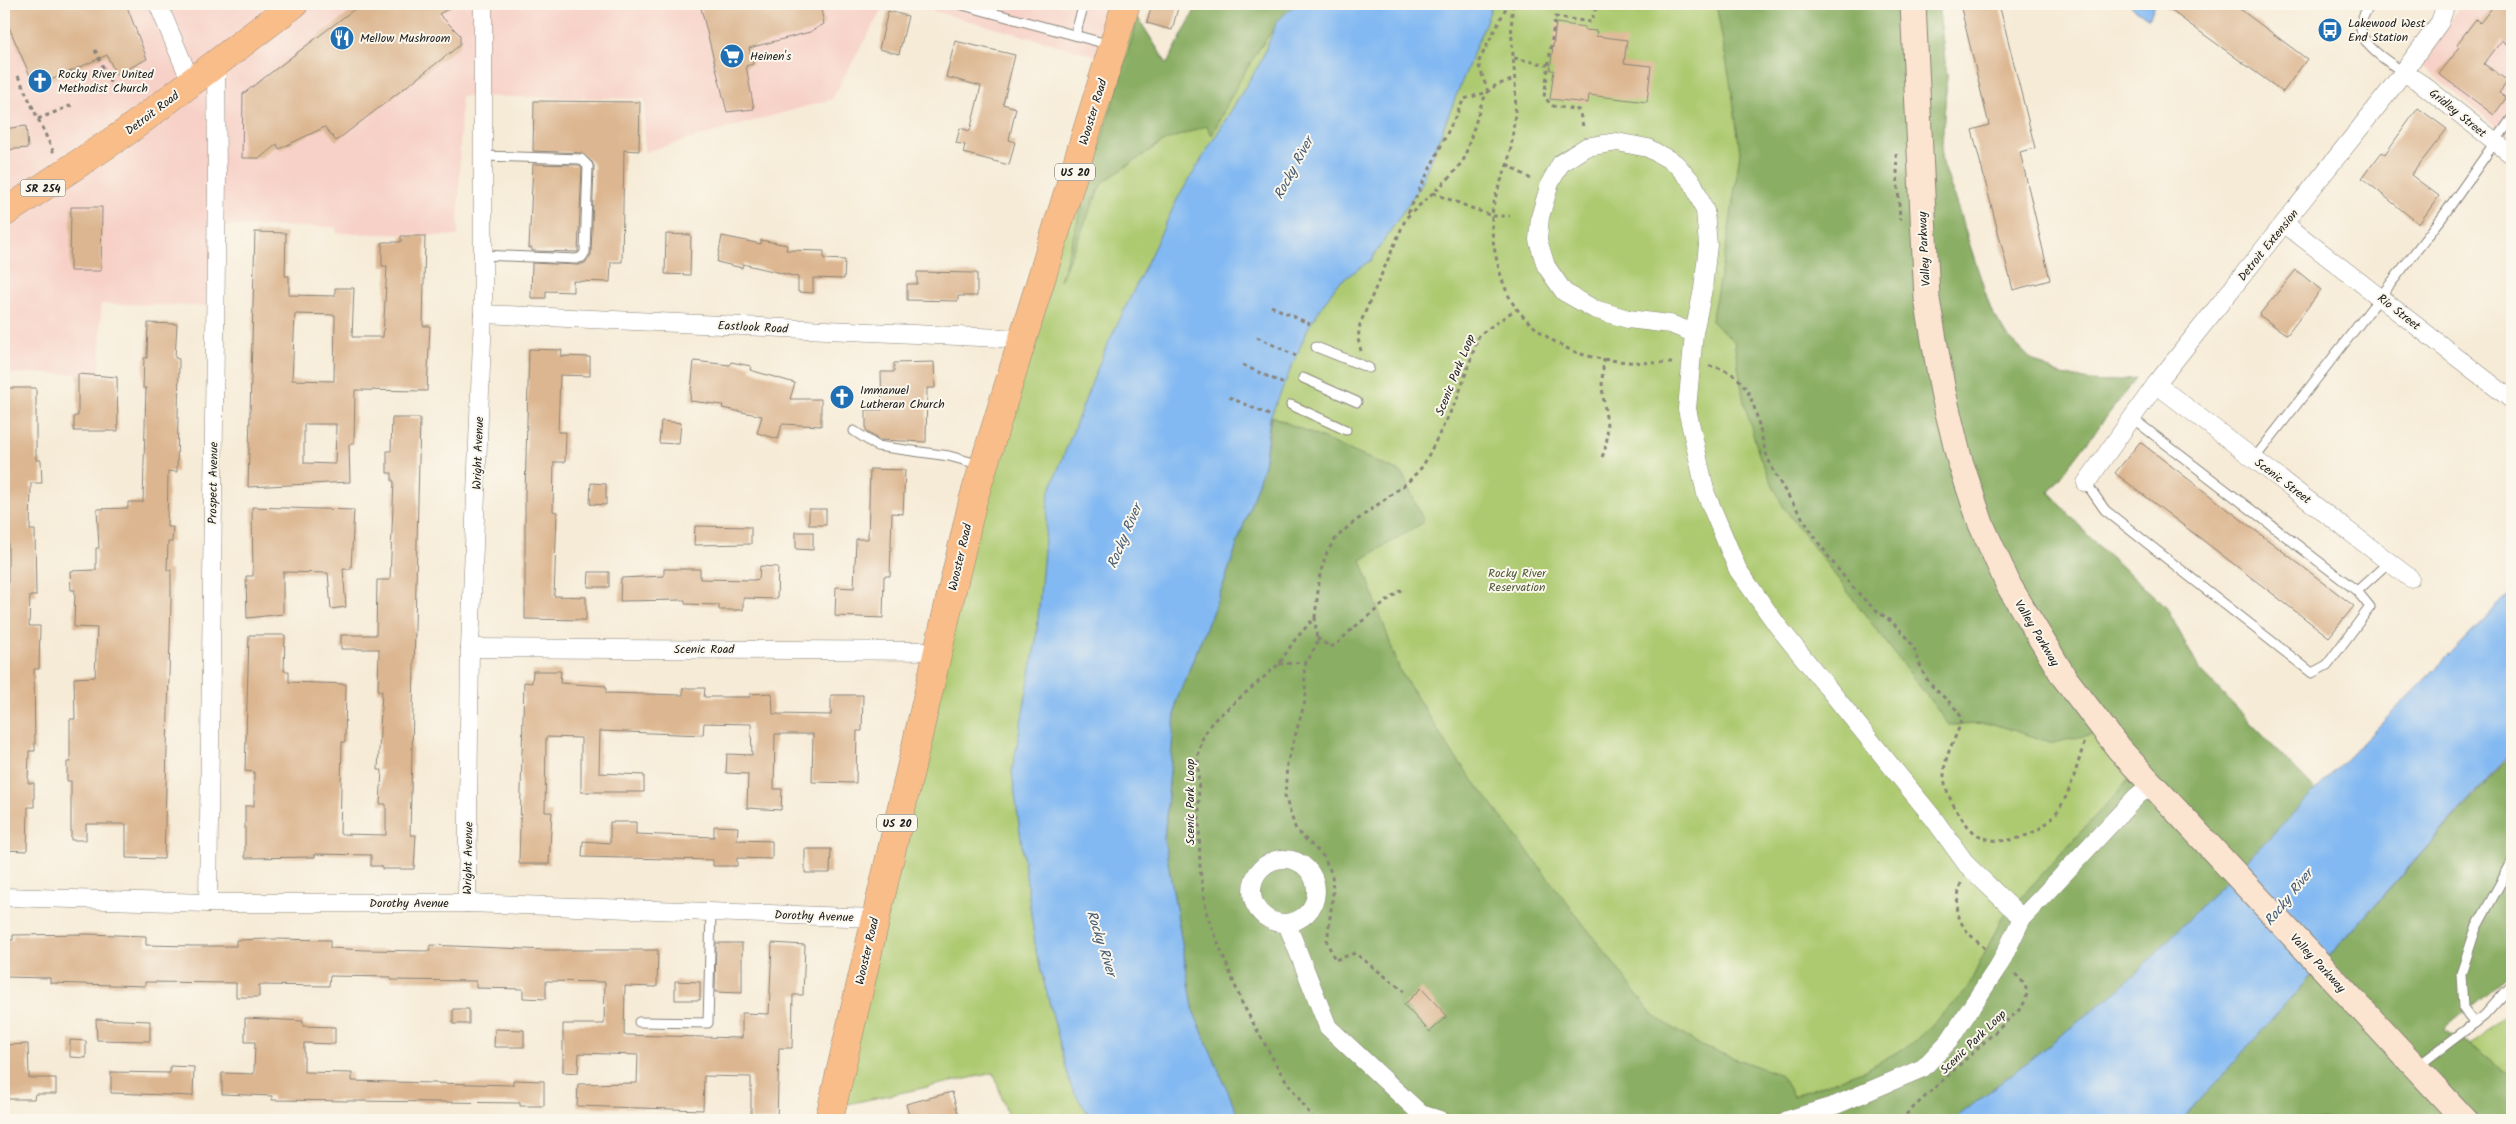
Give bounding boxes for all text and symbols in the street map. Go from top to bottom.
place label: Lakewood West End Station [2348,14,2426,47]
bus stop icon: Lakewood West End Station [2317,17,2343,43]
restaurant icon: Mellow Mushroom [329,25,355,51]
place label: Mellow Mushroom [360,29,451,48]
supermarket icon: Heinen's [719,43,745,69]
place label: Heinen's [750,47,791,66]
place label: Rocky River United Methodist Church [58,65,154,98]
church icon: Rocky River United Methodist Church [27,68,53,94]
street label: Wooster Road [1074,76,1113,148]
street label: Gridley Street [2425,84,2491,143]
street label: Detroit Road [121,86,184,140]
water label: Rocky River [1268,130,1321,204]
road number: US 20 [1055,163,1095,180]
road number: SR 254 [20,180,66,197]
street label: Detroit Extension [2233,205,2303,285]
street label: Valley Parkway [1913,211,1936,287]
street label: Rio Street [2373,289,2425,336]
street label: Eastlook Road [717,316,790,339]
street label: Scenic Park Loop [1431,331,1481,419]
place label: Immanuel Lutheran Church [860,381,945,414]
church icon: Immanuel Lutheran Church [829,384,855,410]
street label: Wright Avenue [468,416,489,490]
street label: Prospect Avenue [203,441,224,524]
street label: Scenic Street [2250,454,2315,509]
water label: Rocky River [1102,498,1150,572]
street label: Wooster Road [944,521,978,593]
park label: Rocky River Reservation [1488,564,1547,597]
street label: Valley Parkway [2009,596,2064,671]
street label: Scenic Road [674,640,735,659]
street label: Scenic Park Loop [1181,759,1200,845]
road number: US 20 [877,814,917,831]
street label: Wright Avenue [458,821,479,895]
water label: Rocky River [2259,862,2321,931]
street label: Dorothy Avenue [369,894,449,913]
street label: Dorothy Avenue [774,906,855,927]
water label: Rocky River [1080,908,1123,982]
street label: Wooster Road [851,915,885,987]
street label: Valley Parkway [2285,930,2350,997]
street label: Scenic Park Loop [1936,1005,2011,1079]

